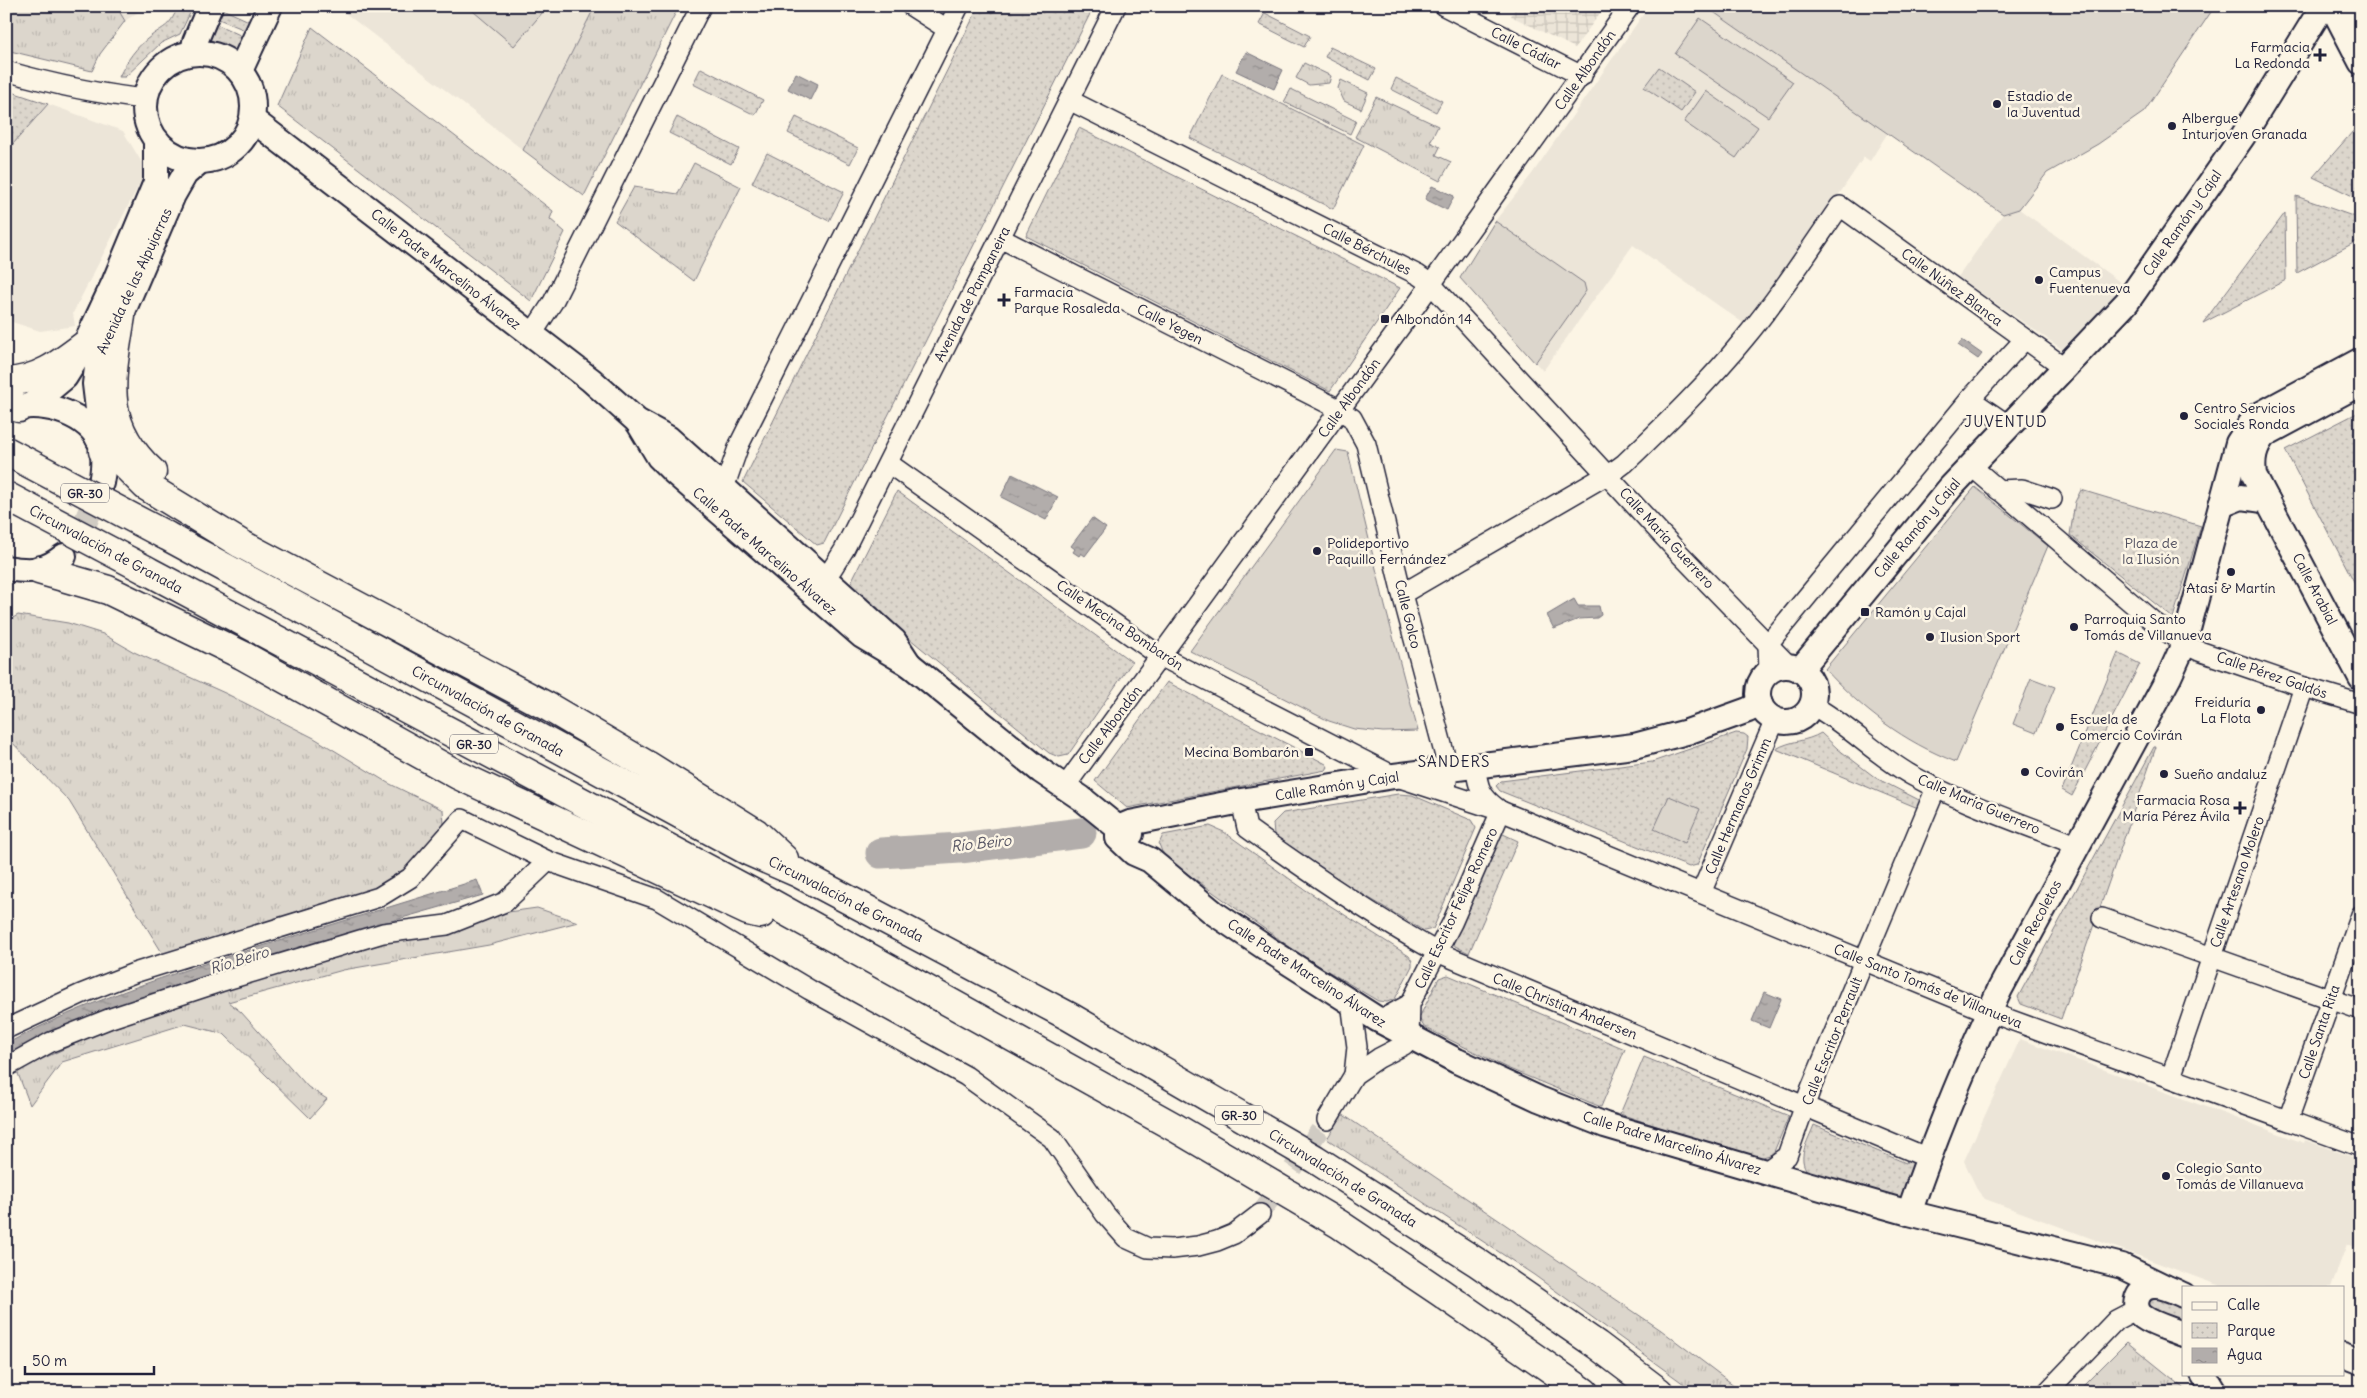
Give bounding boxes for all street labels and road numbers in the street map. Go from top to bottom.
street label: Calle Cádiar [1488,23,1564,73]
street label: Calle Albondón [1551,26,1619,114]
street label: Calle Ramón y Cajal [2139,167,2225,279]
street label: Avenida de las Alpujarras [92,205,176,357]
street label: Calle Padre Marcelino Álvarez [367,205,525,333]
street label: Calle Bérchules [1320,219,1414,279]
street label: Avenida de Pampaneira [930,223,1014,365]
street label: Calle Núñez Blanca [1898,244,2006,330]
street label: Calle Yegen [1134,300,1206,348]
street label: Calle Albondón [1314,355,1384,441]
street label: Calle Ramón y Cajal [1870,474,1964,582]
road number: GR-30 [61,483,109,502]
street label: Calle Padre Marcelino Álvarez [689,483,841,619]
street label: Calle María Guerrero [1616,484,1718,592]
street label: Circunvalación de Granada [26,501,186,597]
street label: Calle Arabial [2289,550,2341,628]
street label: Calle Mecina Bombarón [1053,576,1187,674]
street label: Calle Golco [1391,578,1425,650]
street label: Calle Pérez Galdós [2214,648,2330,702]
street label: Circunvalación de Granada [409,662,567,760]
street label: Calle Albondón [1074,682,1146,768]
road number: GR-30 [450,734,498,754]
street label: Calle Hermanos Grimm [1701,735,1775,877]
street label: Calle Ramón y Cajal [1274,767,1400,805]
street label: Calle María Guerrero [1915,770,2043,838]
street label: Calle Artesano Molero [2206,814,2268,950]
street label: Calle Escritor Felipe Romero [1411,824,1501,992]
street label: Circunvalación de Granada [765,852,927,946]
street label: Calle Recoletos [2005,877,2065,969]
street label: Calle Padre Marcelino Álvarez [1224,915,1390,1031]
street label: Calle Santo Tomás de Villanueva [1831,940,2025,1032]
street label: Calle Christian Andersen [1490,969,1640,1043]
street label: Calle Escritor Perrault [1798,974,1866,1108]
street label: Calle Santa Rita [2294,982,2344,1082]
road number: GR-30 [1215,1106,1263,1124]
street label: Calle Padre Marcelino Álvarez [1580,1107,1764,1179]
street label: Circunvalación de Granada [1265,1125,1421,1231]

